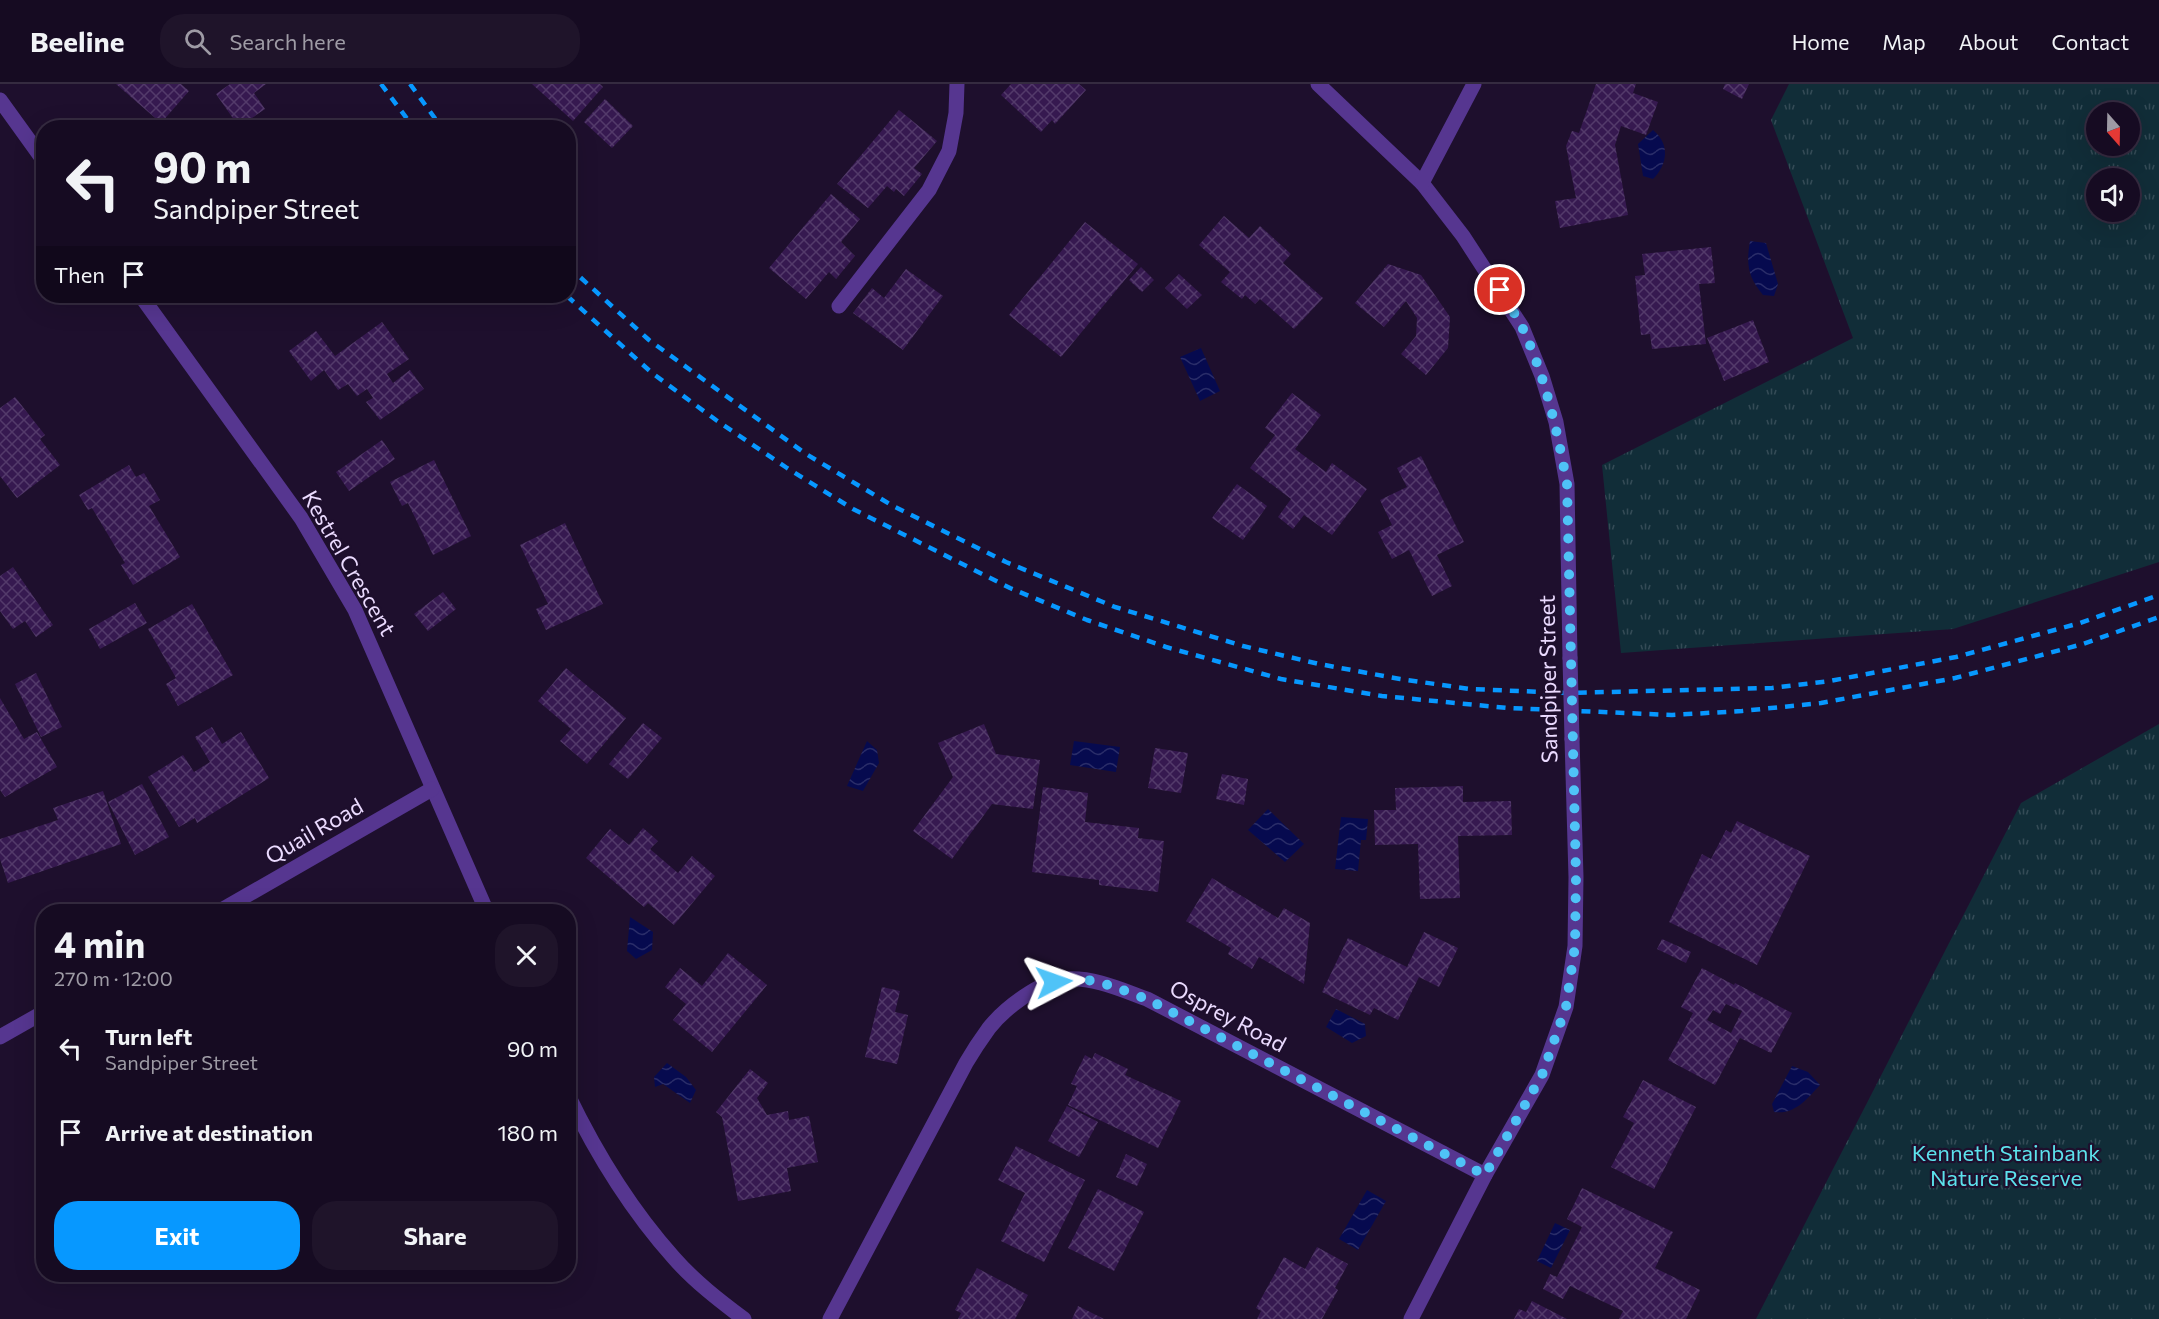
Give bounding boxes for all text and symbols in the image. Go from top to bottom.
search box [160,14,580,68]
text: Beeline [30,24,124,58]
icon: search [181,25,214,58]
text: Search here [229,28,346,55]
text: Home [1792,29,1849,54]
text: Map [1882,29,1926,54]
text: About [1959,29,2018,54]
text: Contact [2051,29,2129,54]
north arrow [2086,102,2140,156]
map controls [2086,102,2140,222]
text: 90 m [153,140,252,192]
icon: left [54,144,132,222]
button: sound [2086,168,2140,222]
text: Sandpiper Street [153,192,359,225]
icon: arrive [117,258,150,291]
text: Then [54,261,105,288]
pin [1474,264,1525,315]
icon: arrive [1483,273,1516,306]
street label: Kestrel Crescent [297,485,402,640]
street label: Sandpiper Street [1533,595,1562,763]
street label: Quail Road [260,792,368,869]
text: 4 min [54,921,145,965]
button: close [495,924,558,987]
position arrow [1022,950,1086,1014]
text: 270 m · 12:00 [54,966,173,990]
street label: Osprey Road [1166,974,1291,1057]
text: Turn left [105,1023,192,1050]
icon: left [54,1032,87,1065]
text: 90 m [507,1035,558,1062]
text: Sandpiper Street [105,1050,258,1074]
icon: arrive [54,1116,87,1149]
text: Arrive at destination [105,1119,313,1146]
text: 180 m [497,1119,558,1146]
park label: Kenneth Stainbank Nature Reserve [1912,1139,2100,1191]
button: Exit [54,1201,300,1270]
button: Share [312,1201,558,1270]

